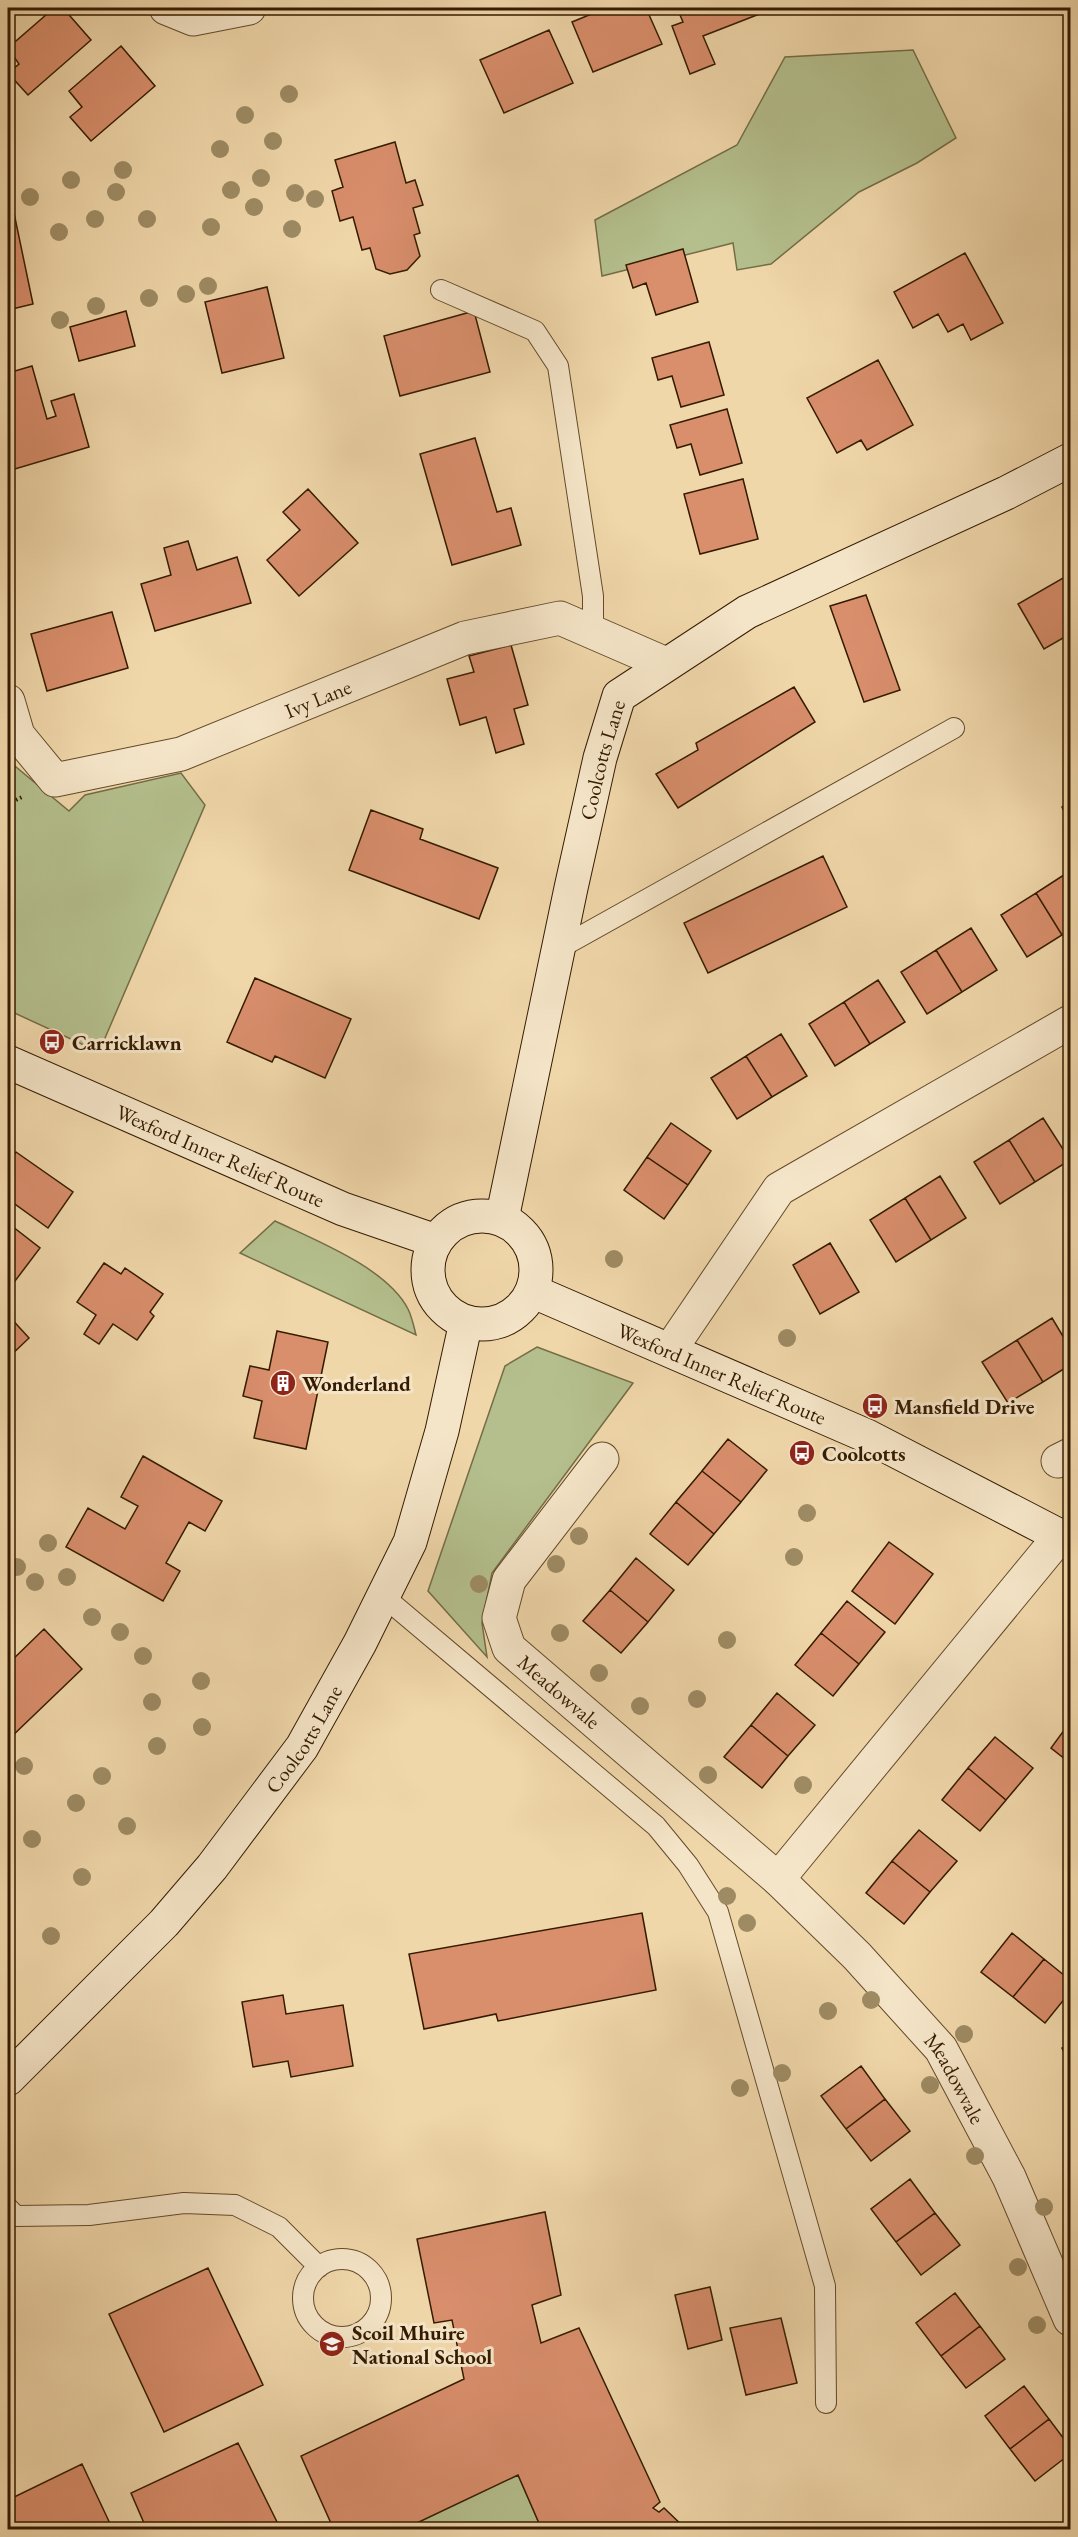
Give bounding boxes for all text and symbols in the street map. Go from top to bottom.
street label: Ivy Lane [280,672,355,724]
street label: Coolcotts Lane [573,696,631,822]
bus stop icon: Carricklawn [37,1027,67,1057]
place label: Carricklawn [72,1029,182,1056]
street label: Wexford Inner Relief Route [112,1098,329,1213]
street label: Wexford Inner Relief Route [613,1316,831,1430]
building icon: Wonderland [268,1368,298,1398]
place label: Wonderland [302,1370,411,1397]
bus stop icon: Mansfield Drive [860,1391,890,1421]
place label: Mansfield Drive [894,1393,1035,1420]
bus stop icon: Coolcotts [787,1438,817,1468]
place label: Coolcotts [822,1440,906,1467]
street label: Meadowvale [512,1648,606,1734]
street label: Coolcotts Lane [259,1680,348,1798]
street label: Meadowvale [919,2027,992,2128]
place label: Scoil Mhuire National School [352,2319,492,2370]
school or university icon: Scoil Mhuire National School [317,2329,347,2359]

